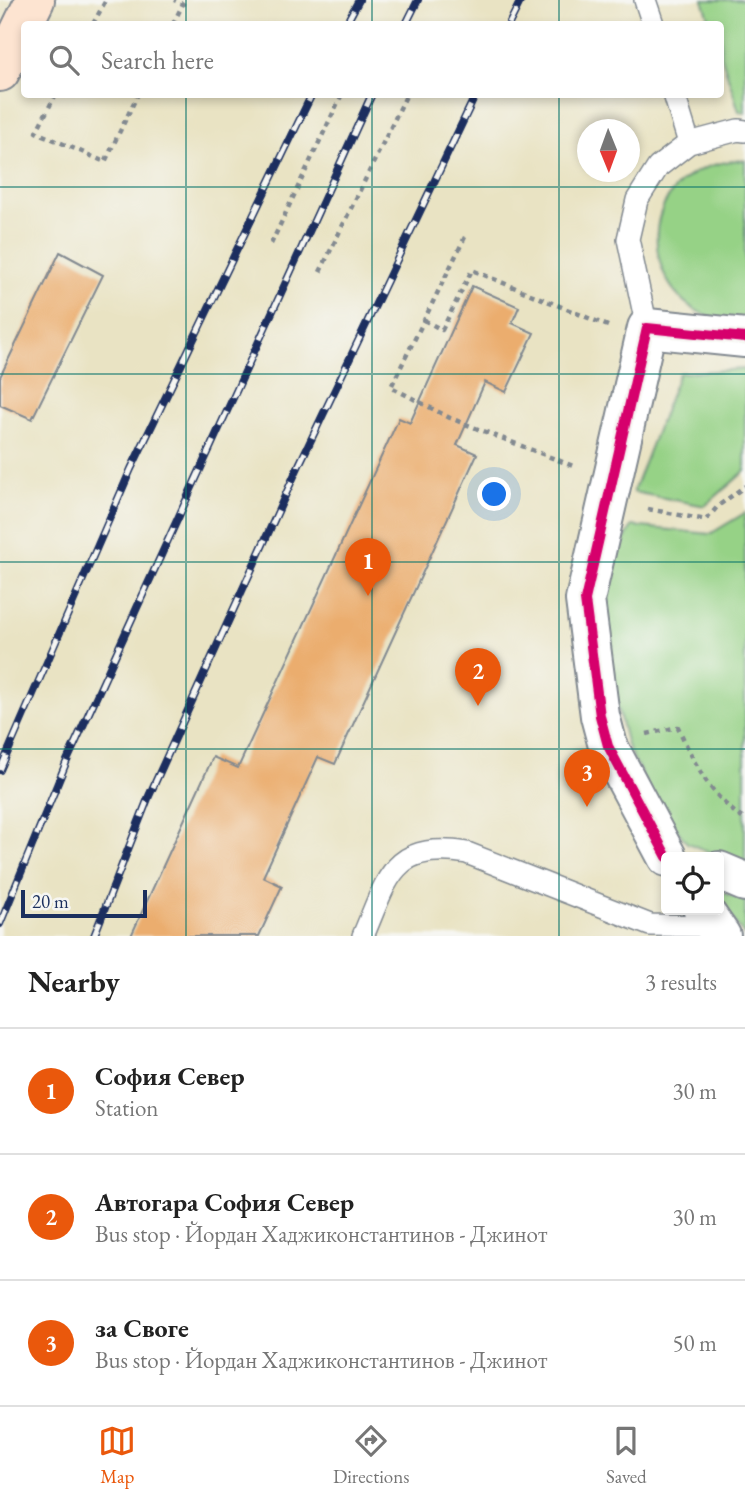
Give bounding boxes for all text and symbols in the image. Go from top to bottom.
search box [21,21,724,98]
icon: search [45,41,83,79]
text: Search here [101,43,214,77]
north arrow [577,119,640,182]
your location [477,477,511,511]
pin: 1 [345,538,391,596]
pin: 2 [455,648,501,706]
pin: 3 [564,749,610,807]
map controls [661,852,724,915]
button: locate [661,852,724,915]
scale bar [21,887,147,919]
text: 20 m [32,889,69,914]
text: Nearby [28,962,120,1001]
text: 3 results [645,967,717,997]
text: София Север [95,1059,245,1093]
text: 1 [45,1076,57,1106]
text: 30 m [672,1076,717,1106]
text: Station [95,1093,158,1123]
text: Автогара София Север [95,1185,354,1219]
text: 2 [45,1202,57,1232]
text: 30 m [672,1202,717,1232]
text: Bus stop · Йордан Хаджиконстантинов - Джинот [95,1219,547,1249]
text: за Своге [95,1311,189,1345]
text: 3 [45,1328,57,1358]
text: 50 m [672,1328,717,1358]
text: Bus stop · Йордан Хаджиконстантинов - Джинот [95,1345,547,1375]
tab: Map [98,1422,136,1489]
tab: Directions [333,1422,409,1489]
tab: Saved [606,1422,647,1489]

